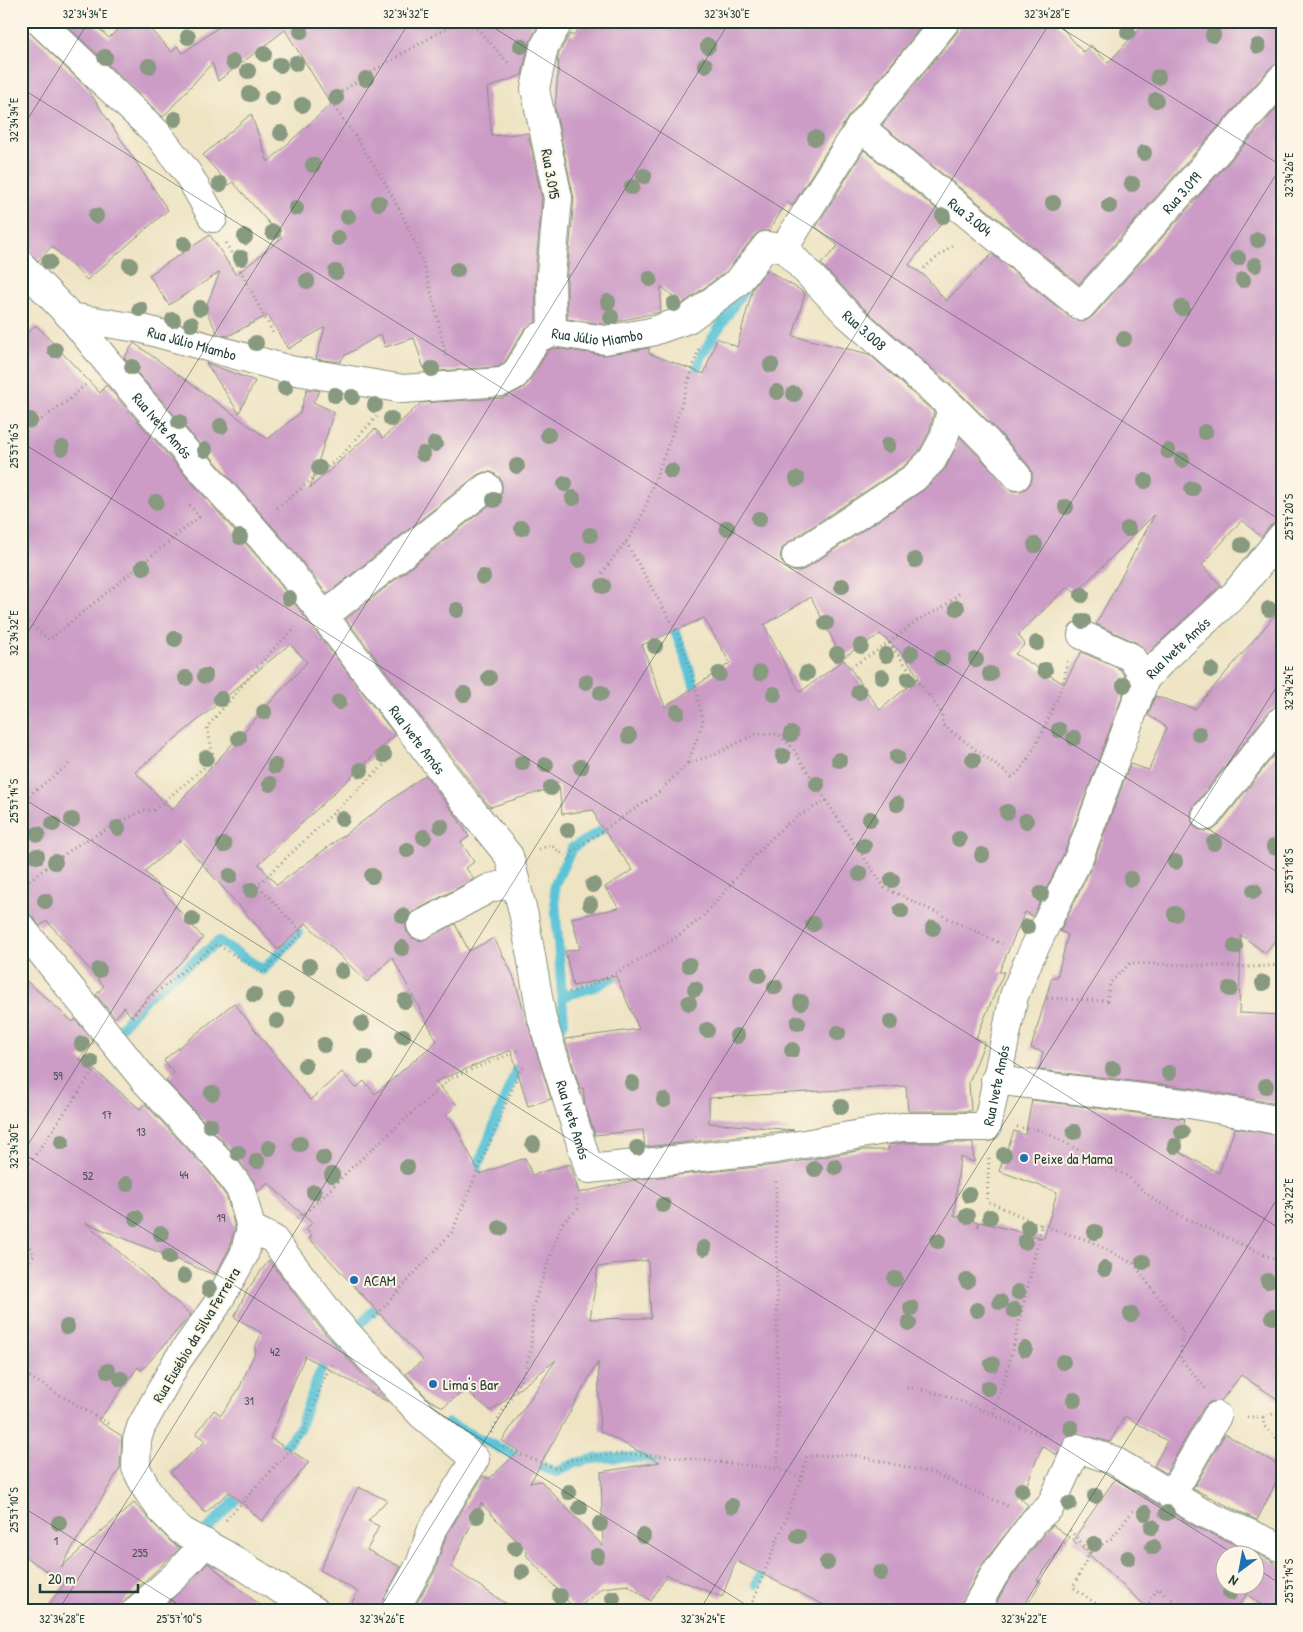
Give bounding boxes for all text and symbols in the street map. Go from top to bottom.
text: 32°34'34"E [63,5,108,22]
text: 32°34'32"E [383,5,429,22]
text: 32°34'30"E [704,5,750,22]
text: 32°34'28"E [1024,5,1070,22]
text: 32°34'34"E [5,97,22,142]
street label: Rua 3.015 [536,147,566,201]
text: 32°34'26"E [1280,152,1297,197]
street label: Rua 3.019 [1157,166,1206,218]
street label: Rua 3.004 [944,192,997,241]
street label: Rua 3.008 [838,305,891,355]
street label: Rua Júlio Miambo [145,320,239,365]
street label: Rua Júlio Miambo [550,322,644,351]
street label: Rua Ivete Amós [128,388,198,463]
text: 25°57'16"S [5,423,22,468]
text: 25°57'20"S [1280,493,1297,540]
text: 32°34'32"E [5,610,22,656]
street label: Rua Ivete Amós [1140,612,1214,683]
text: 32°34'24"E [1280,665,1297,710]
street label: Rua Ivete Amós [385,701,451,778]
text: 25°57'14"S [5,778,22,823]
text: 25°57'18"S [1280,848,1297,894]
street label: Rua Ivete Amós [977,1043,1014,1128]
house number: 59 [53,1067,63,1084]
street label: Rua Ivete Amós [551,1078,596,1162]
house number: 17 [102,1106,112,1123]
text: 32°34'30"E [5,1123,22,1169]
house number: 13 [136,1123,146,1140]
place label: Peixe da Mama [1034,1148,1113,1169]
marker: Peixe da Mama [1018,1152,1030,1164]
house number: 44 [179,1166,189,1183]
house number: 52 [83,1167,94,1184]
text: 32°34'22"E [1280,1177,1297,1224]
house number: 19 [217,1209,226,1226]
street label: Rua Eusébio da Silva Ferreira [147,1263,245,1407]
place label: ACAM [364,1270,396,1291]
marker: ACAM [348,1274,360,1286]
house number: 42 [270,1343,280,1360]
place label: Lima's Bar [443,1374,499,1395]
marker: Lima's Bar [427,1378,439,1390]
house number: 31 [244,1392,254,1409]
text: 25°57'10"S [5,1487,22,1533]
house number: 1 [54,1532,58,1549]
house number: 255 [132,1544,148,1561]
north arrow [1216,1544,1266,1594]
text: 25°57'14"S [1280,1558,1297,1603]
scale bar [40,1562,138,1594]
text: 20 m [48,1568,75,1589]
text: N [1224,1571,1241,1591]
text: 32°34'28"E [39,1610,85,1627]
text: 25°57'10"S [156,1610,202,1627]
text: 32°34'26"E [360,1610,405,1627]
text: 32°34'24"E [681,1610,726,1627]
text: 32°34'22"E [1001,1610,1048,1627]

